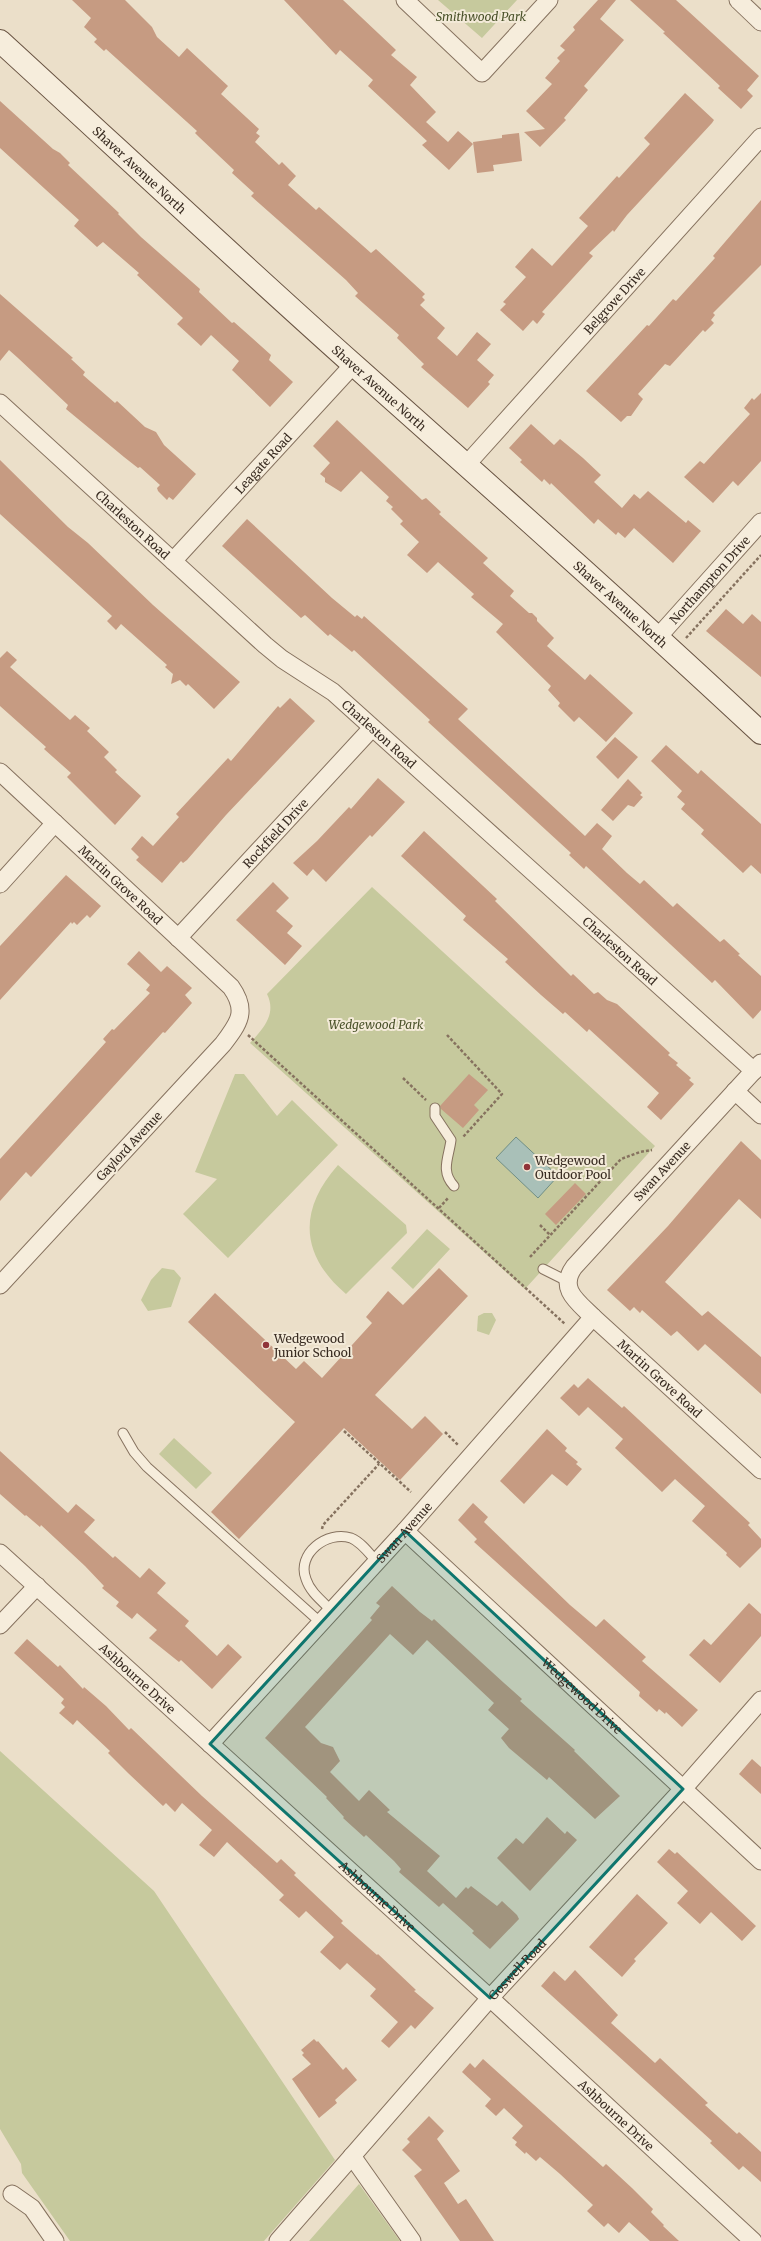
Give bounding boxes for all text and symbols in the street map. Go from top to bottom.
park label: Smithwood Park [436,9,527,24]
street label: Shaver Avenue North [90,123,190,217]
street label: Belgrove Drive [580,264,648,337]
street label: Shaver Avenue North [329,342,430,434]
street label: Leagate Road [232,430,294,496]
street label: Charleston Road [93,487,173,562]
street label: Northampton Drive [666,533,753,627]
street label: Shaver Avenue North [571,558,671,651]
street label: Charleston Road [339,696,420,771]
street label: Rockfield Drive [239,795,311,871]
street label: Martin Grove Road [76,842,166,927]
street label: Charleston Road [580,913,660,988]
park label: Wedgewood Park [329,1017,424,1032]
street label: Gaylord Avenue [93,1108,165,1184]
street label: Swan Avenue [630,1138,694,1204]
place label: Wedgewood Outdoor Pool [534,1153,611,1182]
marker: Wedgewood Outdoor Pool [522,1162,532,1172]
place label: Wedgewood Junior School [273,1331,352,1360]
street label: Martin Grove Road [615,1336,705,1420]
marker: Wedgewood Junior School [261,1340,271,1350]
street label: Swan Avenue [372,1499,435,1566]
street label: Ashbourne Drive [96,1639,179,1716]
street label: Wedgewood Drive [538,1654,626,1737]
street label: Ashbourne Drive [336,1857,419,1934]
street label: Goswell Road [485,1935,549,2003]
street label: Ashbourne Drive [575,2075,657,2153]

